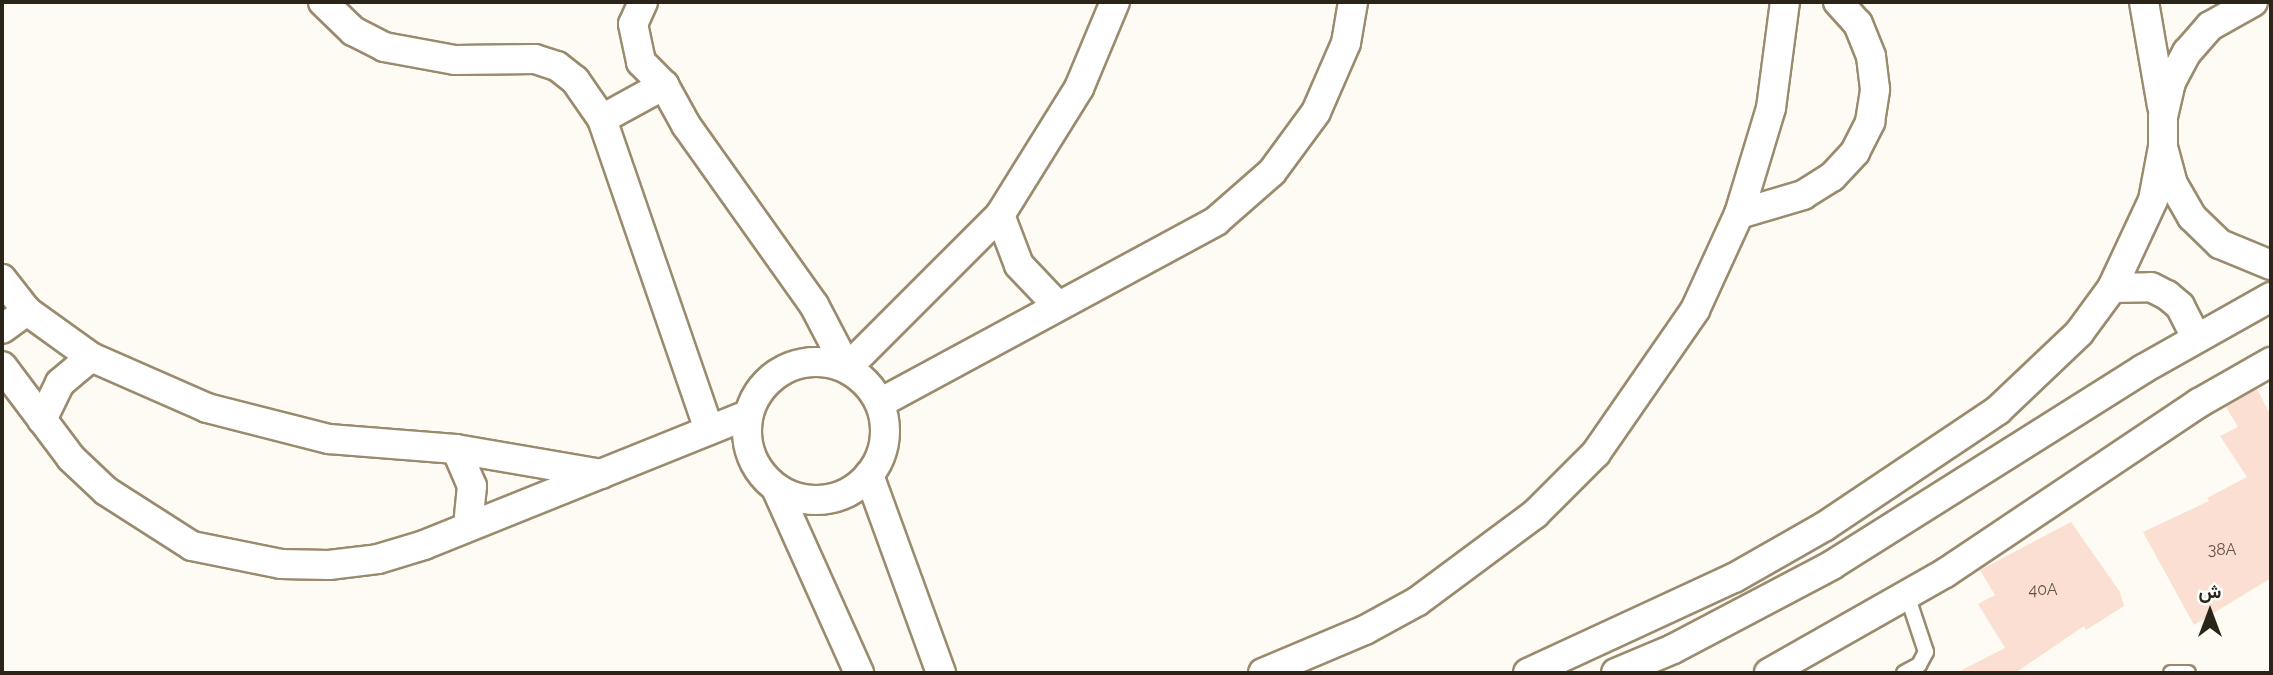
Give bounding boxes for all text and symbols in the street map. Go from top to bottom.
house number: 38A [2208,540,2236,560]
north arrow [2175,577,2245,647]
house number: 40A [2028,580,2058,600]
text: ش [2199,580,2221,602]

